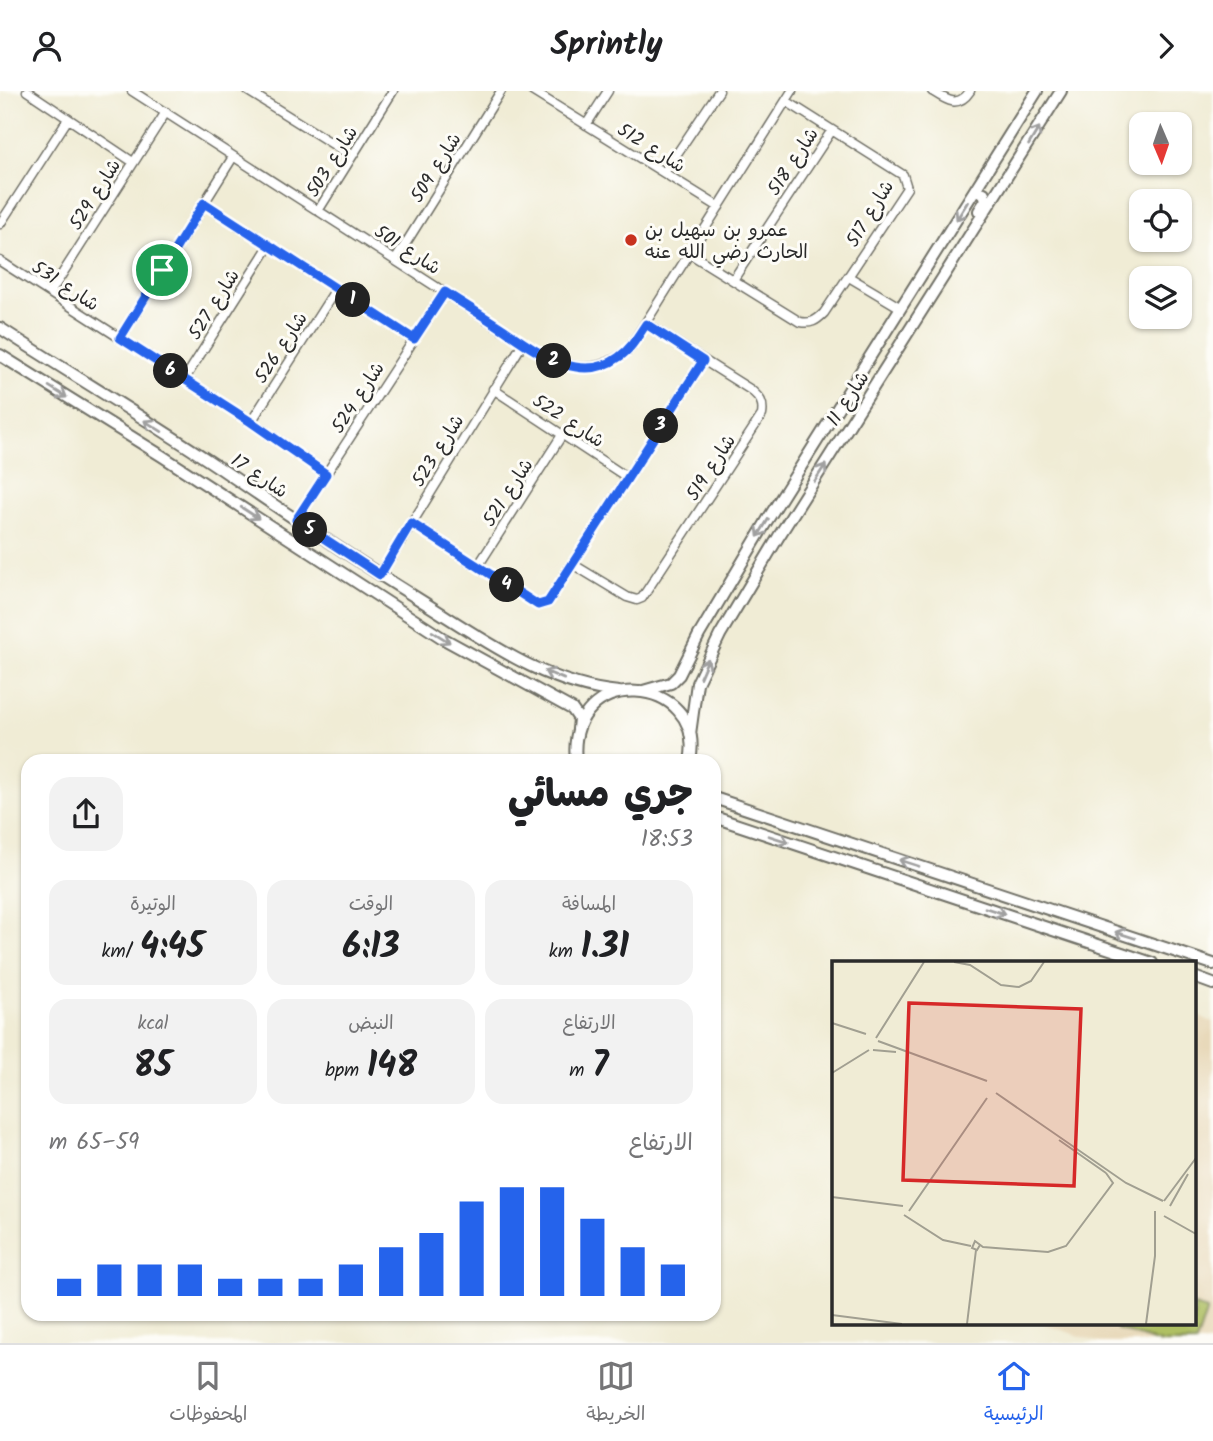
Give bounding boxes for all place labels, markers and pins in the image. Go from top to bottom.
place label: عمرو بن سهيل بن الحارث رضي الله عنه [645,216,808,268]
marker: عمرو بن سهيل بن الحارث رضي الله عنه [623,232,639,248]
pin [132,240,192,300]
pin: 1 [336,283,370,318]
pin: 2 [536,343,572,379]
pin: 6 [154,353,188,389]
pin: 3 [644,409,678,443]
pin: 5 [292,513,328,548]
pin: 4 [490,567,524,603]

